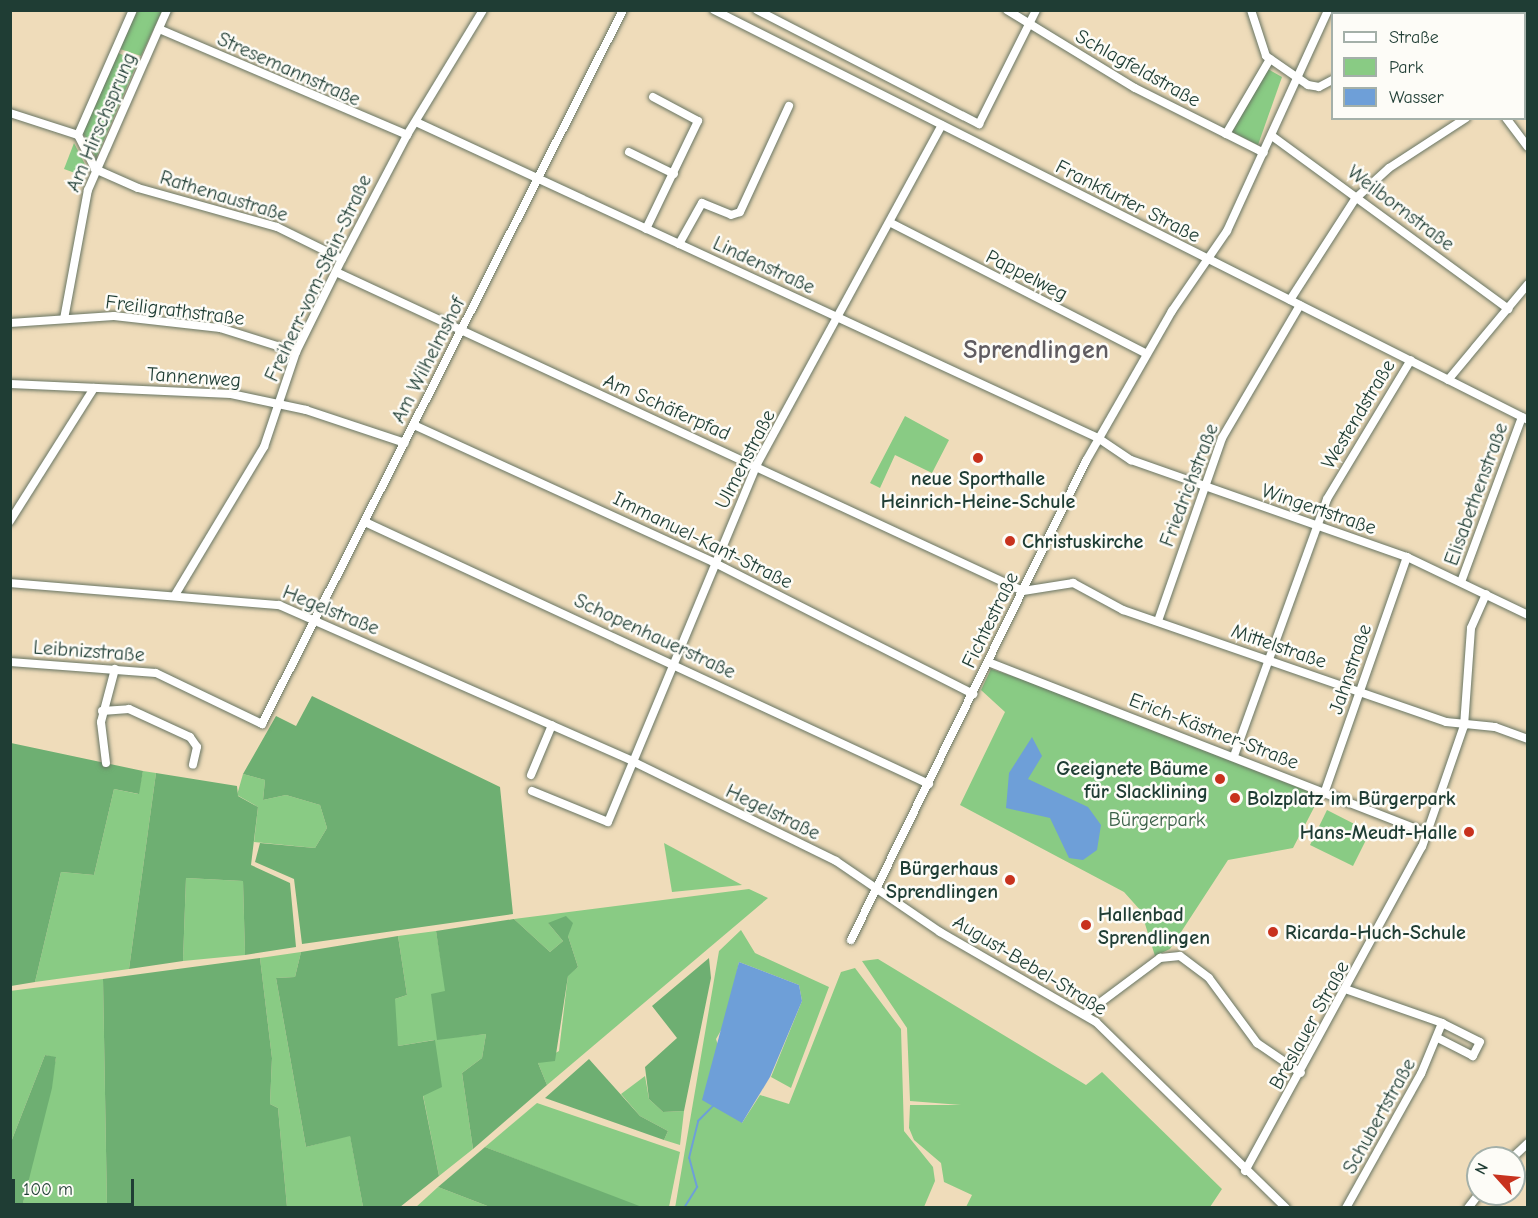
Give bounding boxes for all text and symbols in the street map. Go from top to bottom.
legend [1331,12,1526,120]
street label: Schlagfeldstraße [1071,24,1205,112]
street label: Stresemannstraße [214,27,364,111]
text: Straße [1389,27,1439,48]
street label: Am Hirschsprung [61,49,141,195]
text: Park [1389,57,1423,78]
text: Wasser [1389,87,1444,108]
street label: Frankfurter Straße [1052,154,1204,248]
street label: Weilbornstraße [1343,160,1459,256]
street label: Rathenaustraße [157,165,291,227]
street label: Freiherr-vom-Stein-Straße [259,171,377,385]
street label: Lindenstraße [709,231,819,299]
street label: Pappelweg [982,244,1072,306]
street label: Freiligrathstraße [104,290,246,330]
street label: Am Wilhelmshof [386,293,470,427]
district label: Sprendlingen [963,335,1109,367]
street label: Westendstraße [1316,355,1400,473]
street label: Tannenweg [146,362,242,392]
street label: Am Schäferpfad [600,368,734,446]
street label: Ulmenstraße [710,405,780,513]
street label: Elisabethenstraße [1439,419,1513,569]
street label: Friedrichstraße [1155,420,1223,550]
marker: neue Sporthalle Heinrich-Heine-Schule [971,451,985,465]
place label: neue Sporthalle Heinrich-Heine-Schule [881,467,1075,514]
street label: Wingertstraße [1259,478,1379,540]
street label: Immanuel-Kant-Straße [609,486,797,594]
place label: Christuskirche [1022,529,1143,553]
marker: Christuskirche [1003,534,1017,548]
street label: Fichtestraße [956,568,1024,672]
street label: Hegelstraße [279,580,383,640]
street label: Schopenhauerstraße [570,588,740,684]
street label: Mittelstraße [1228,619,1330,673]
street label: Jahnstraße [1323,621,1377,717]
street label: Leibnizstraße [32,635,146,667]
street label: Erich-Kästner-Straße [1126,688,1302,774]
place label: Geeignete Bäume für Slacklining [1056,756,1208,803]
marker: Geeignete Bäume für Slacklining [1213,772,1227,786]
street label: Hegelstraße [722,779,824,845]
place label: Bolzplatz im Bürgerpark [1247,786,1456,810]
marker: Bolzplatz im Bürgerpark [1228,791,1242,805]
park label: Bürgerpark [1108,807,1206,831]
place label: Hans-Meudt-Halle [1300,820,1457,844]
marker: Hans-Meudt-Halle [1462,825,1476,839]
place label: Bürgerhaus Sprendlingen [886,856,998,903]
marker: Bürgerhaus Sprendlingen [1003,873,1017,887]
place label: Hallenbad Sprendlingen [1098,902,1210,949]
street label: August-Bebel-Straße [949,910,1111,1020]
marker: Hallenbad Sprendlingen [1079,918,1093,932]
place label: Ricarda-Huch-Schule [1285,920,1466,944]
marker: Ricarda-Huch-Schule [1266,925,1280,939]
street label: Breslauer Straße [1264,957,1354,1093]
street label: Schubertstraße [1337,1054,1421,1178]
north arrow [1466,1146,1526,1206]
text: N [1471,1160,1492,1177]
scale bar [15,1167,136,1205]
text: 100 m [23,1179,73,1200]

